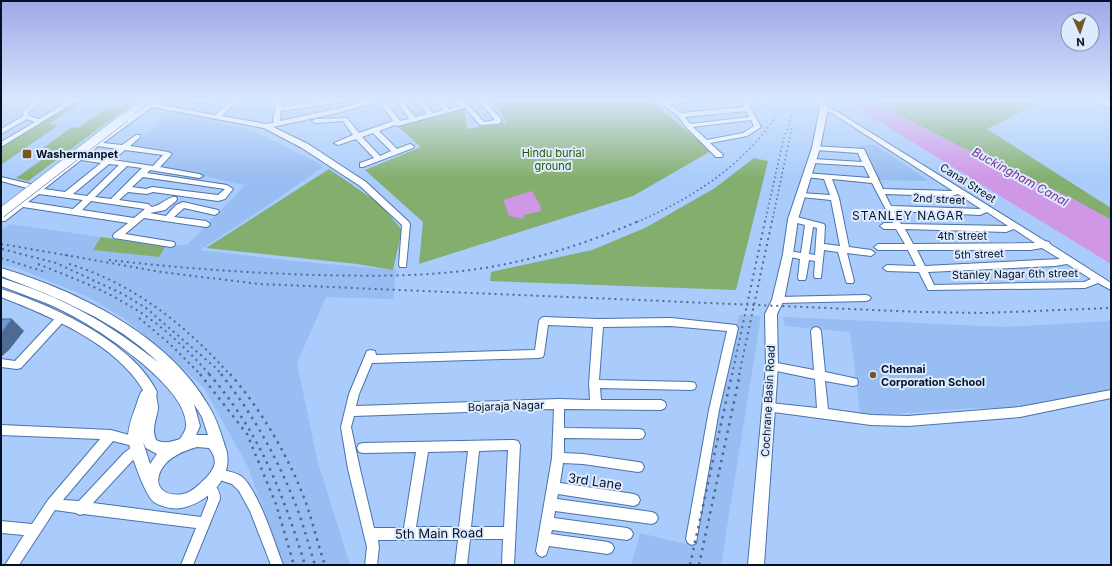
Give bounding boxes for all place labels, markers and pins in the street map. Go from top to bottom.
place label: Washermanpet [36,147,118,161]
marker: Washermanpet [21,148,33,160]
place label: Chennai Corporation School [881,362,985,389]
marker: Chennai Corporation School [868,370,878,380]

